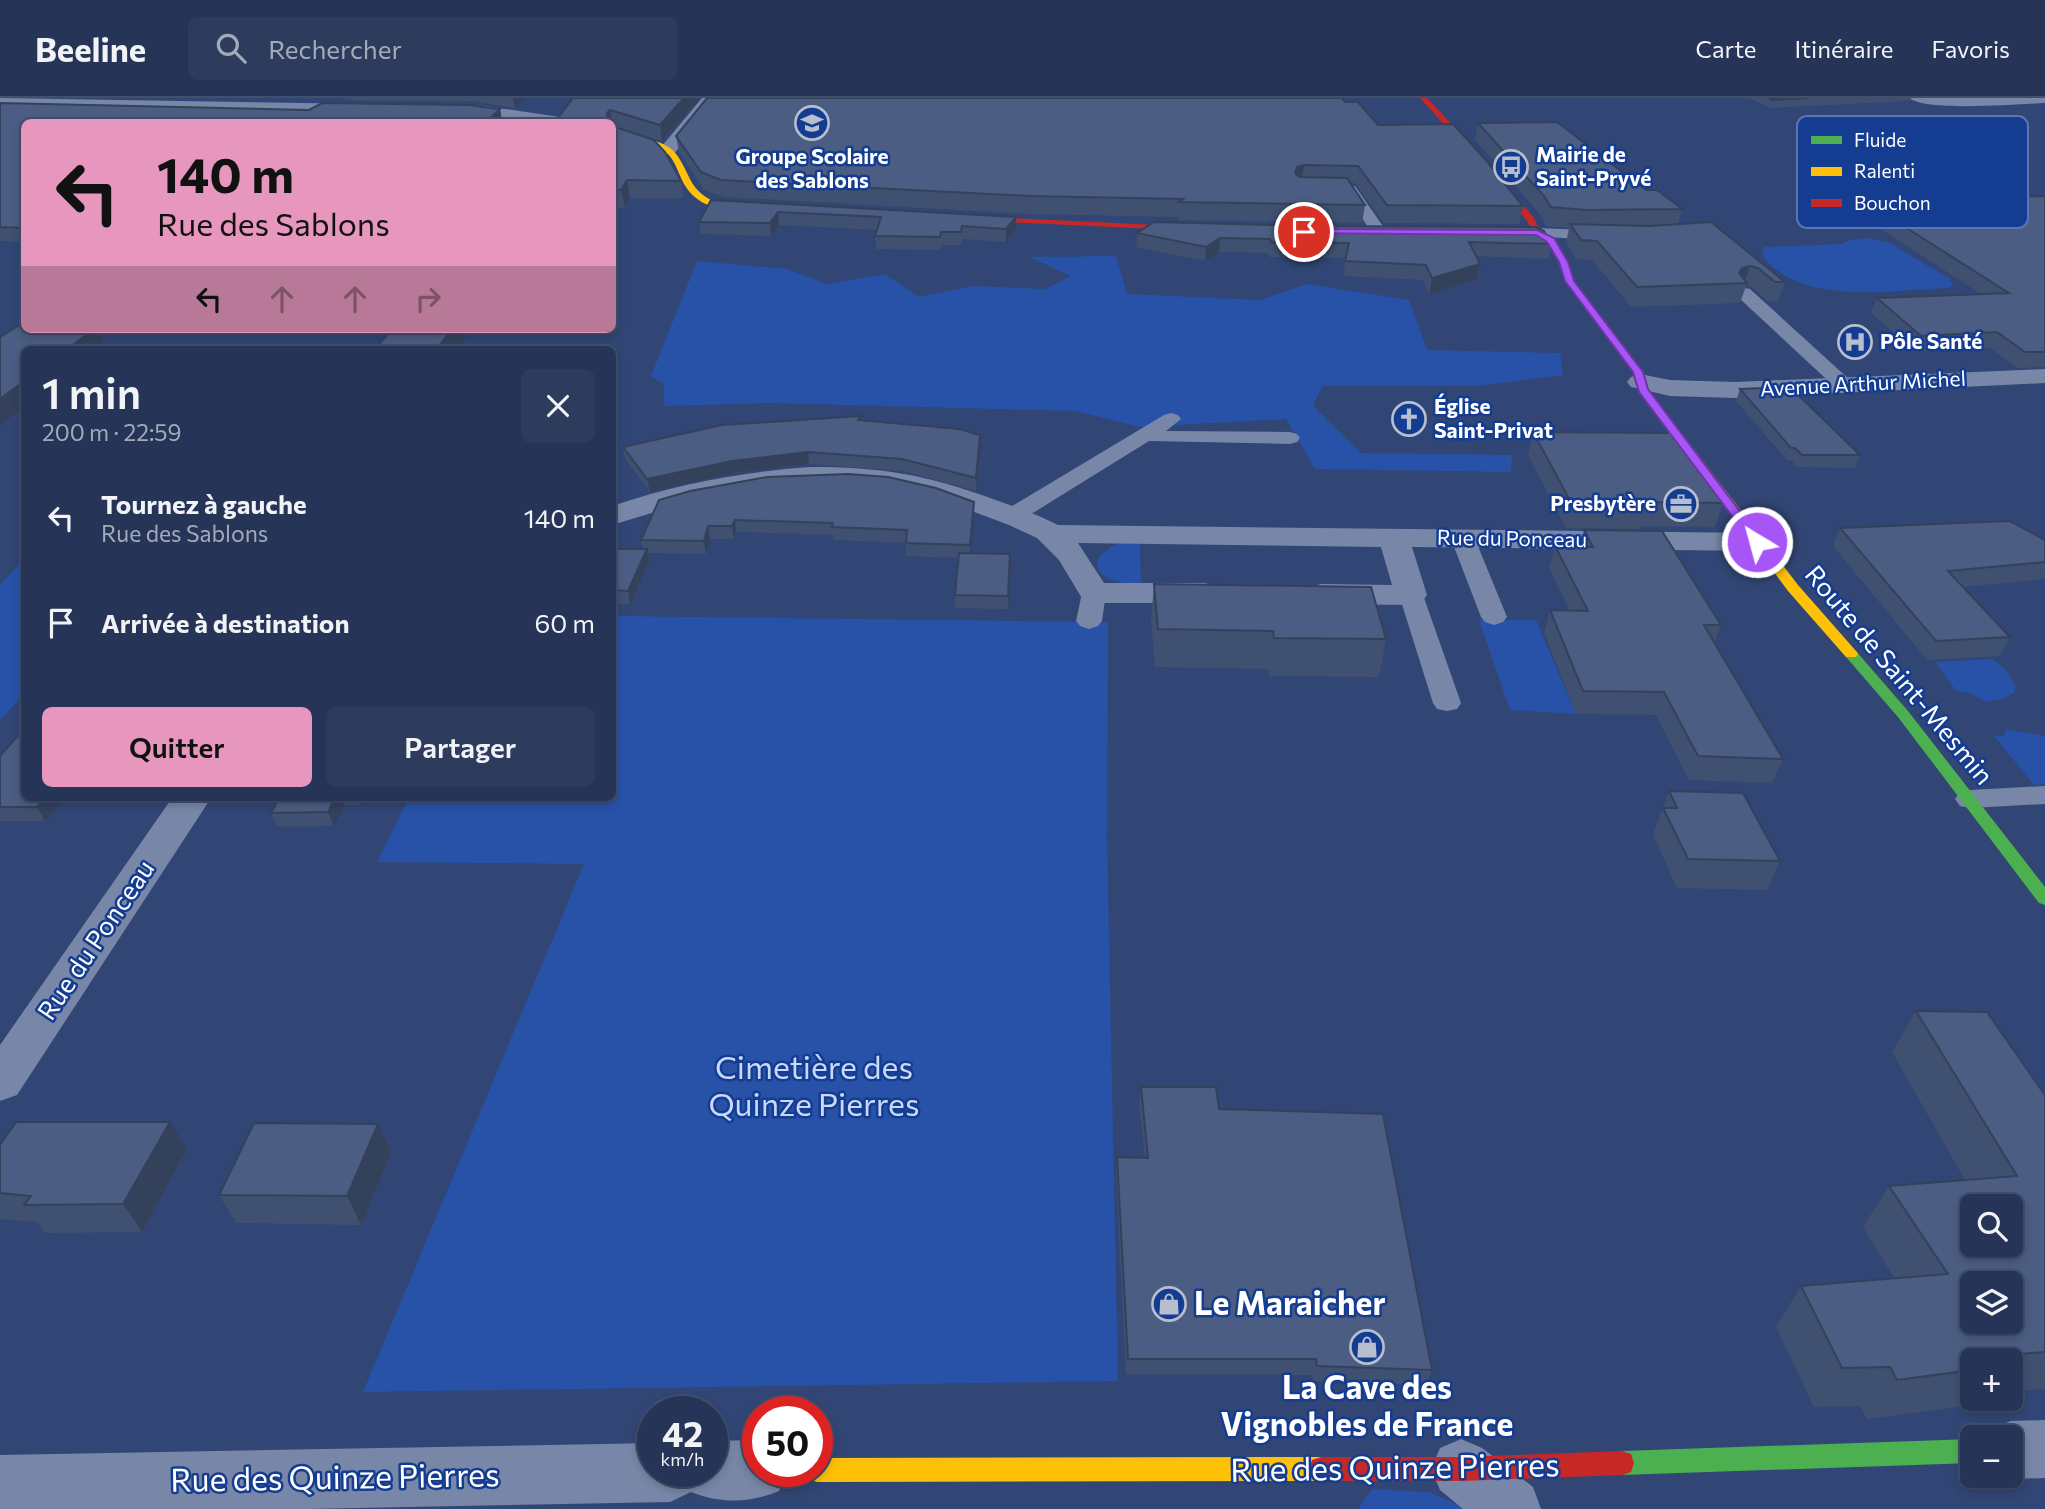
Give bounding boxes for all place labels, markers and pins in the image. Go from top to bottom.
school or university icon: Groupe Scolaire des Sablons [793,104,831,142]
place label: Mairie de Saint-Pryvé [1536,141,1651,190]
place label: Groupe Scolaire des Sablons [735,143,889,192]
bus stop icon: Mairie de Saint-Pryvé [1492,148,1530,186]
pin [1274,202,1334,262]
hospital icon: Pôle Santé [1836,323,1874,361]
place label: Pôle Santé [1880,328,1982,353]
place label: Église Saint-Privat [1434,393,1553,442]
church icon: Église Saint-Privat [1390,400,1428,438]
office icon: Presbytère [1662,485,1700,523]
place label: Presbytère [1550,490,1656,515]
place label: Le Maraicher [1194,1282,1386,1322]
shop icon: Le Maraicher [1150,1285,1188,1323]
shop icon: La Cave des Vignobles de France [1348,1328,1386,1366]
place label: La Cave des Vignobles de France [1221,1366,1513,1443]

